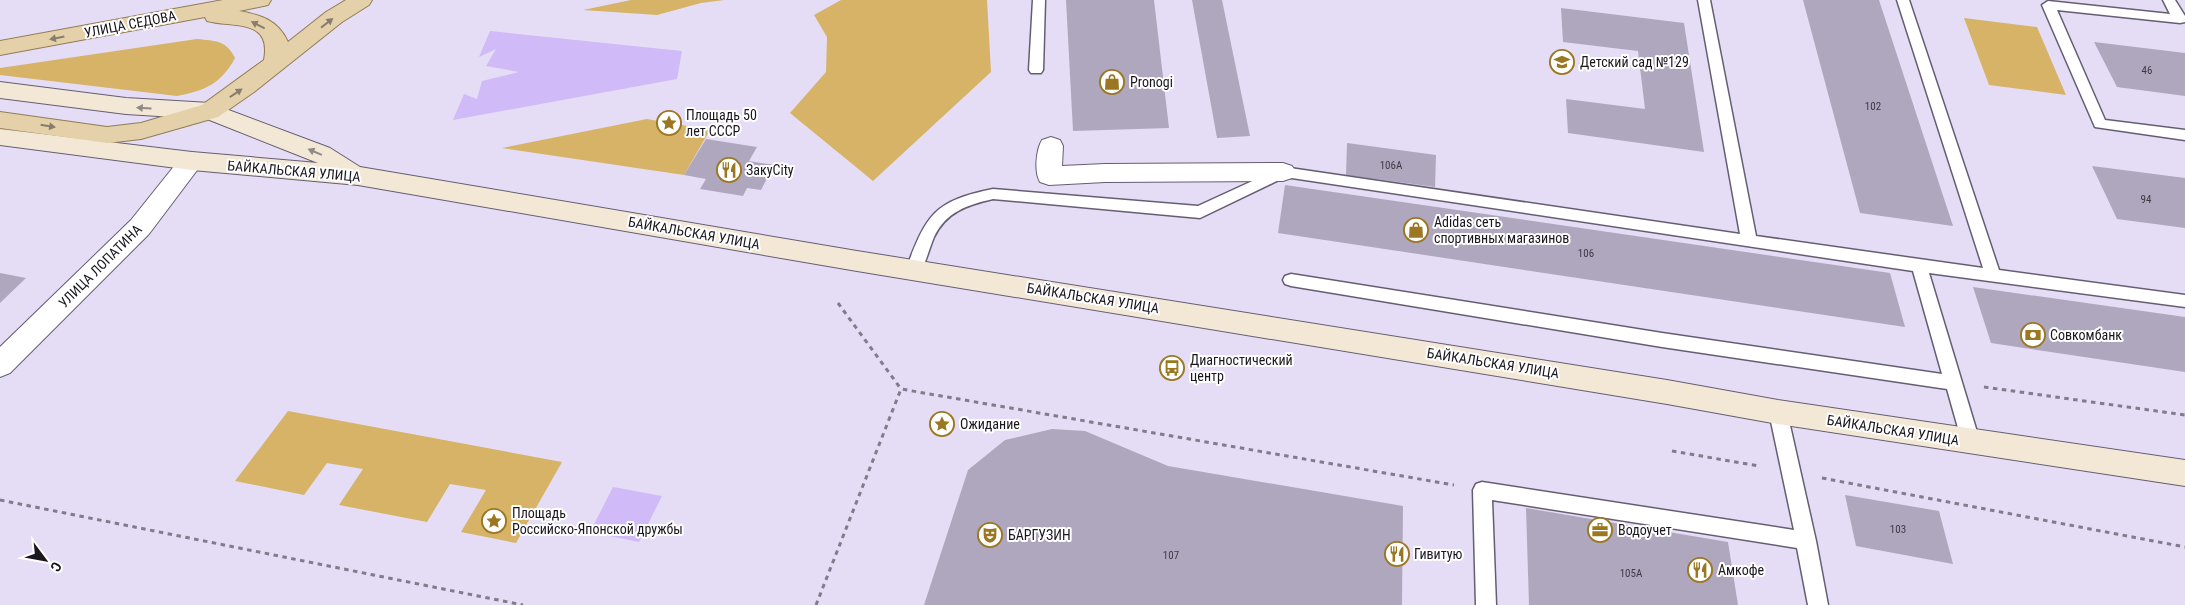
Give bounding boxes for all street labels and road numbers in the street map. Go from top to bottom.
street label: УЛИЦА СЕДОВА [83,7,177,41]
street label: БАЙКАЛЬСКАЯ УЛИЦА [227,157,361,185]
street label: БАЙКАЛЬСКАЯ УЛИЦА [627,214,761,252]
street label: УЛИЦА ЛОПАТИНА [55,221,145,311]
street label: БАЙКАЛЬСКАЯ УЛИЦА [1026,280,1160,316]
street label: БАЙКАЛЬСКАЯ УЛИЦА [1426,345,1560,381]
street label: БАЙКАЛЬСКАЯ УЛИЦА [1826,412,1960,448]

